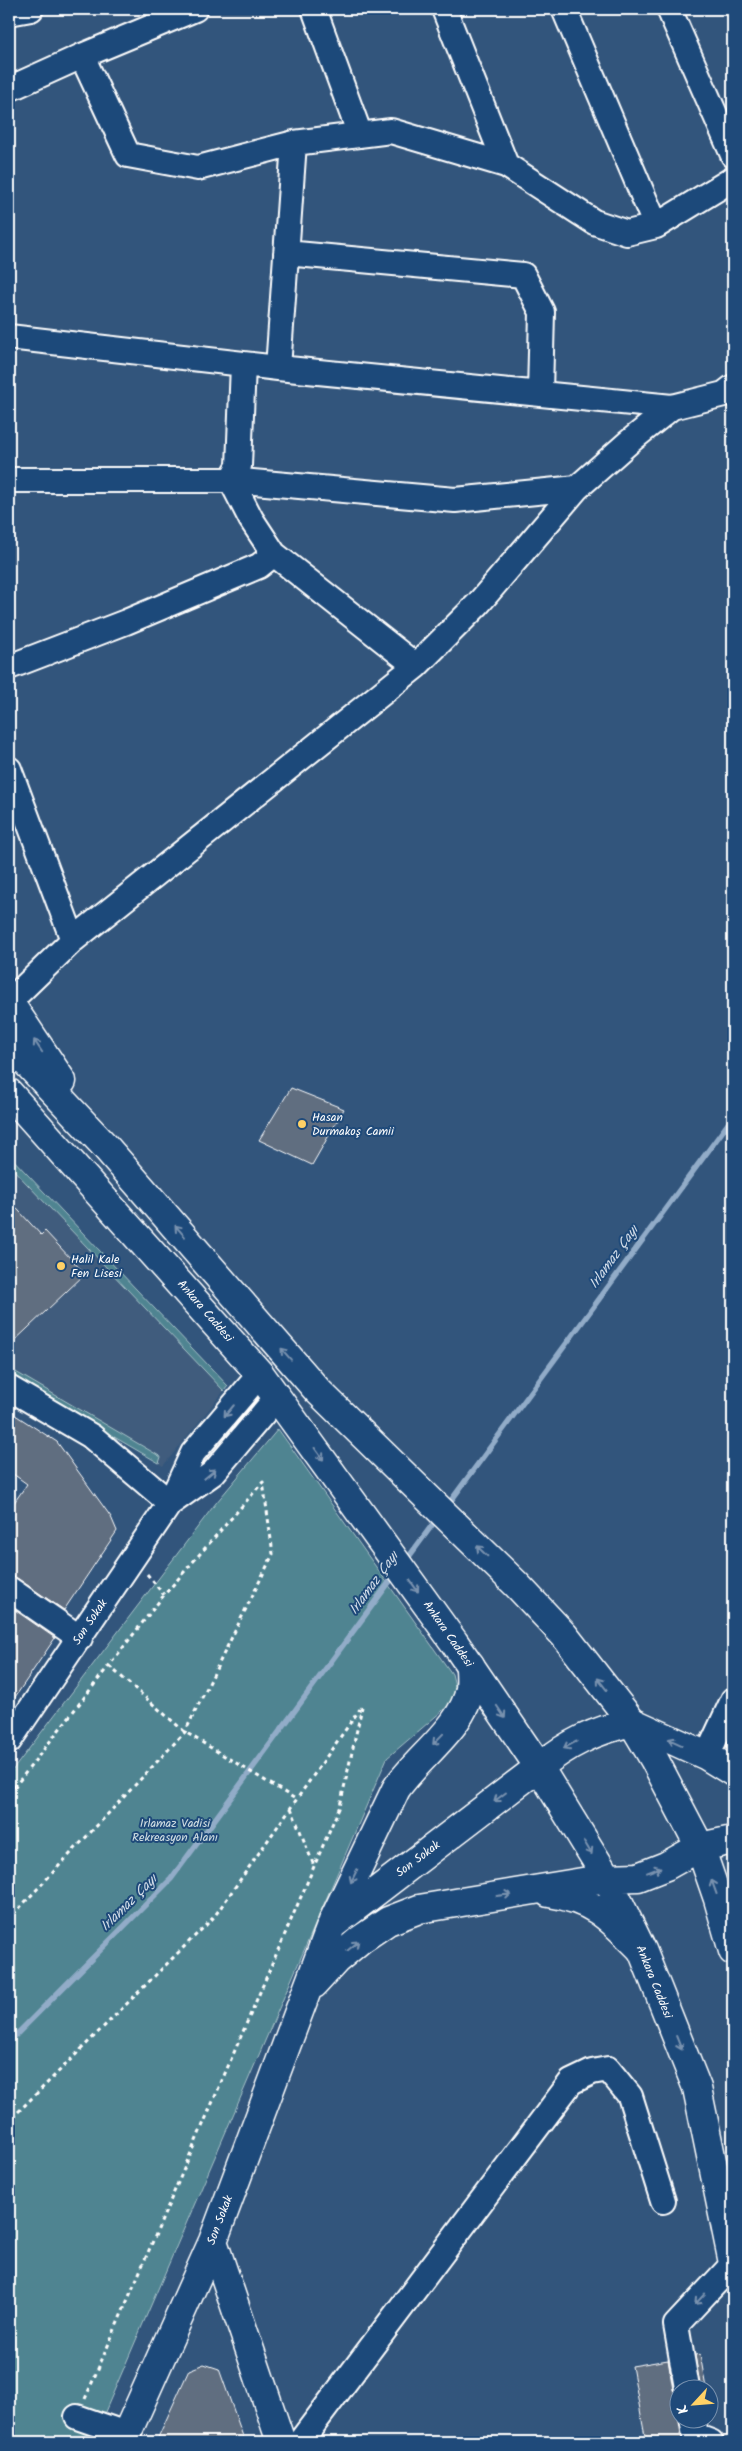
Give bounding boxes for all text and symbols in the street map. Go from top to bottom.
one-way arrow [33,1039,43,1053]
place label: Hasan Durmakoş Camii [312,1108,395,1141]
marker: Hasan Durmakoş Camii [296,1118,308,1130]
water label: Irlamaz Çayı [583,1220,645,1293]
one-way arrow [174,1225,185,1238]
place label: Halil Kale Fen Lisesi [71,1250,123,1283]
marker: Halil Kale Fen Lisesi [55,1260,67,1272]
street label: Ankara Caddesi [172,1276,238,1347]
one-way arrow [280,1348,292,1361]
one-way arrow [223,1405,234,1418]
one-way arrow [314,1447,324,1461]
one-way arrow [203,1469,216,1480]
one-way arrow [476,1545,489,1557]
water label: Irlamaz Çayı [343,1546,405,1619]
one-way arrow [408,1578,419,1592]
street label: Son Sokak [68,1595,113,1649]
street label: Ankara Caddesi [418,1597,479,1672]
one-way arrow [597,1677,608,1690]
one-way arrow [496,1704,506,1718]
one-way arrow [432,1733,444,1745]
one-way arrow [668,1736,683,1746]
one-way arrow [564,1740,578,1750]
one-way arrow [493,1792,507,1802]
park label: Irlamaz Vadisi Rekreasyon Alanı [132,1814,218,1847]
street label: Son Sokak [392,1836,445,1882]
one-way arrow [584,1841,594,1855]
one-way arrow [647,1865,662,1874]
water label: Irlamaz Çayı [95,1868,164,1937]
one-way arrow [349,1868,358,1883]
one-way arrow [709,1880,718,1896]
one-way arrow [496,1890,512,1900]
one-way arrow [346,1940,359,1951]
street label: Ankara Caddesi [631,1942,678,2023]
one-way arrow [675,2035,684,2050]
street label: Son Sokak [202,2192,238,2248]
one-way arrow [694,2293,706,2306]
north arrow [670,2378,720,2428]
text: K [671,2400,695,2418]

